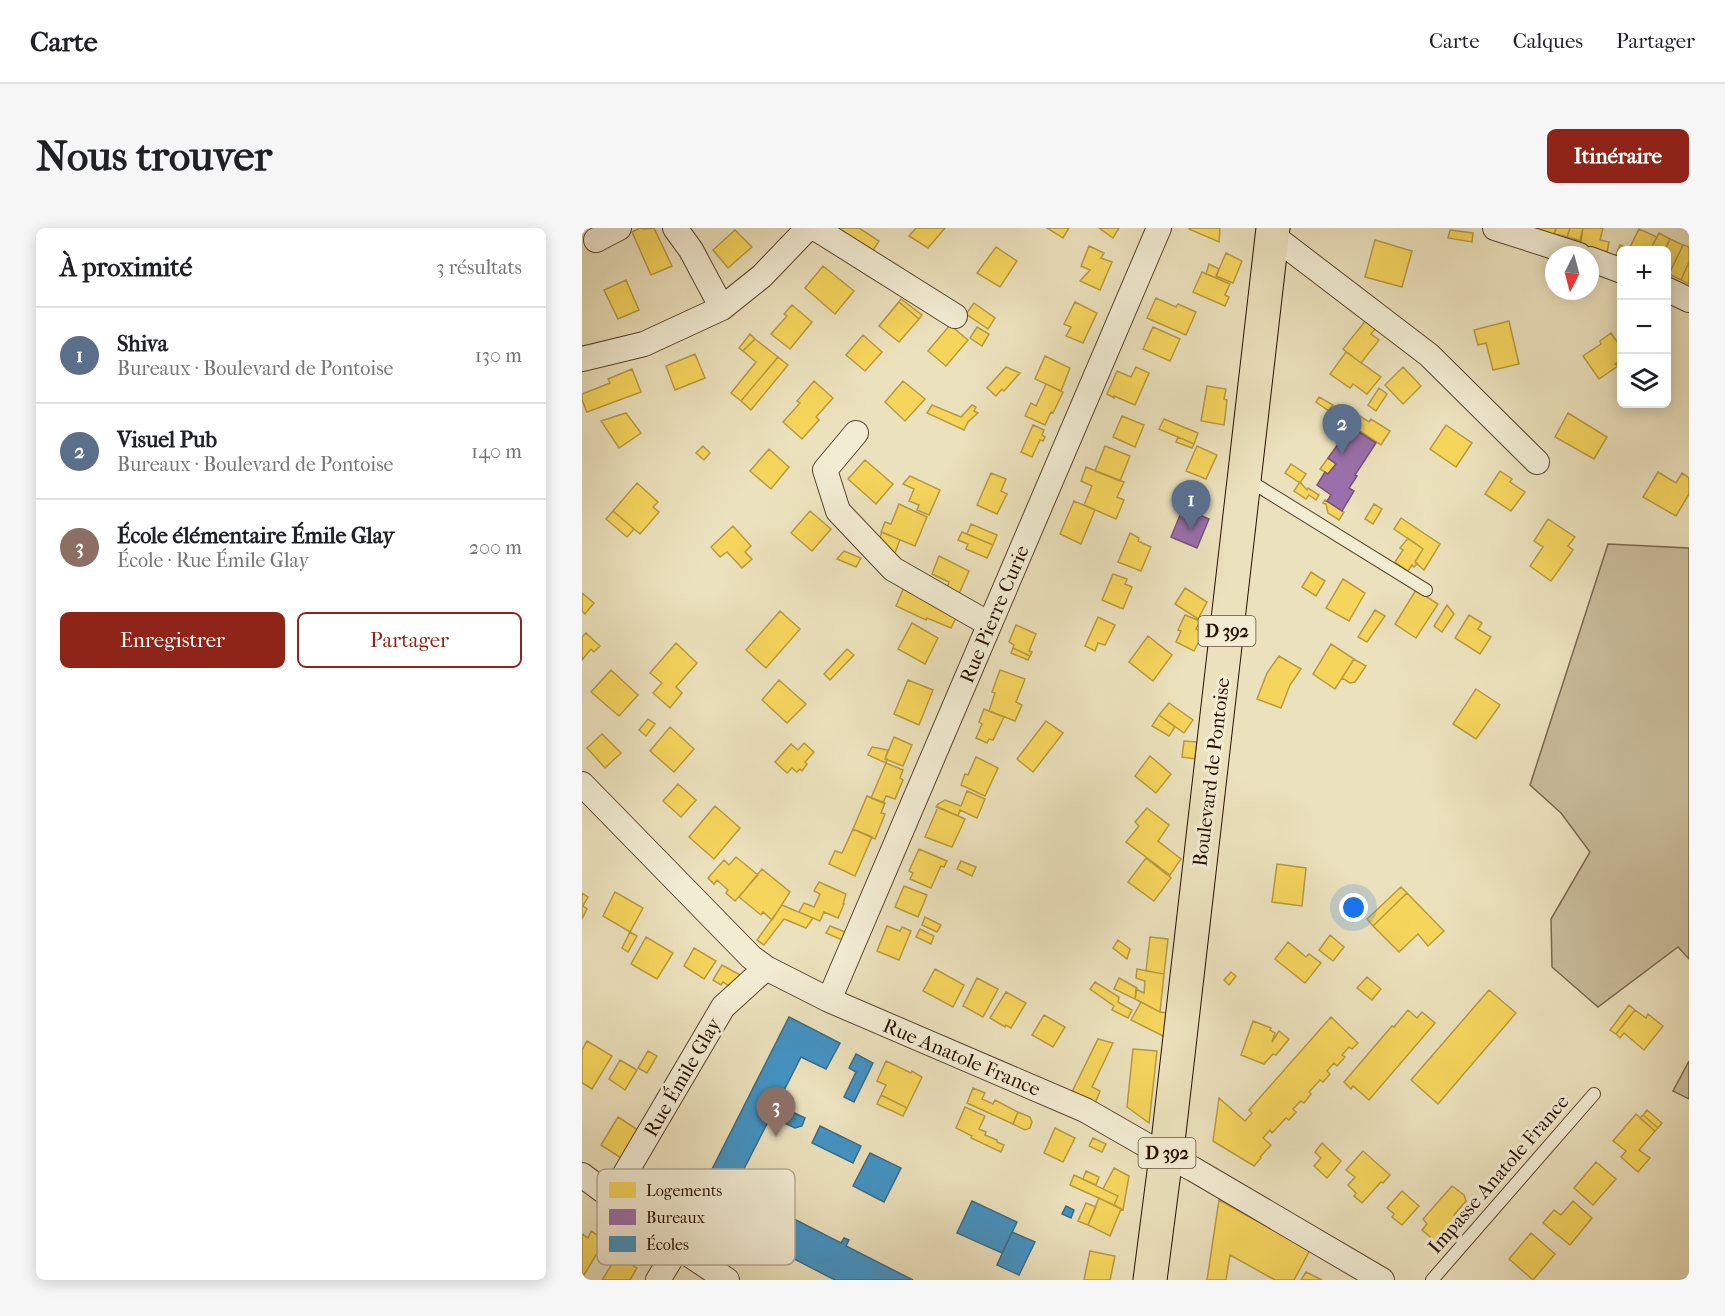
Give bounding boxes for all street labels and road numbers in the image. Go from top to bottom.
street label: Rue Pierre Curie [955,542,1034,687]
road number: D 392 [1198,616,1256,646]
street label: Boulevard de Pontoise [1188,676,1235,868]
street label: Rue Émile Glay [638,1012,726,1141]
street label: Rue Anatole France [880,1014,1044,1101]
street label: Impasse Anatole France [1423,1090,1574,1258]
road number: D 392 [1138,1138,1196,1168]

